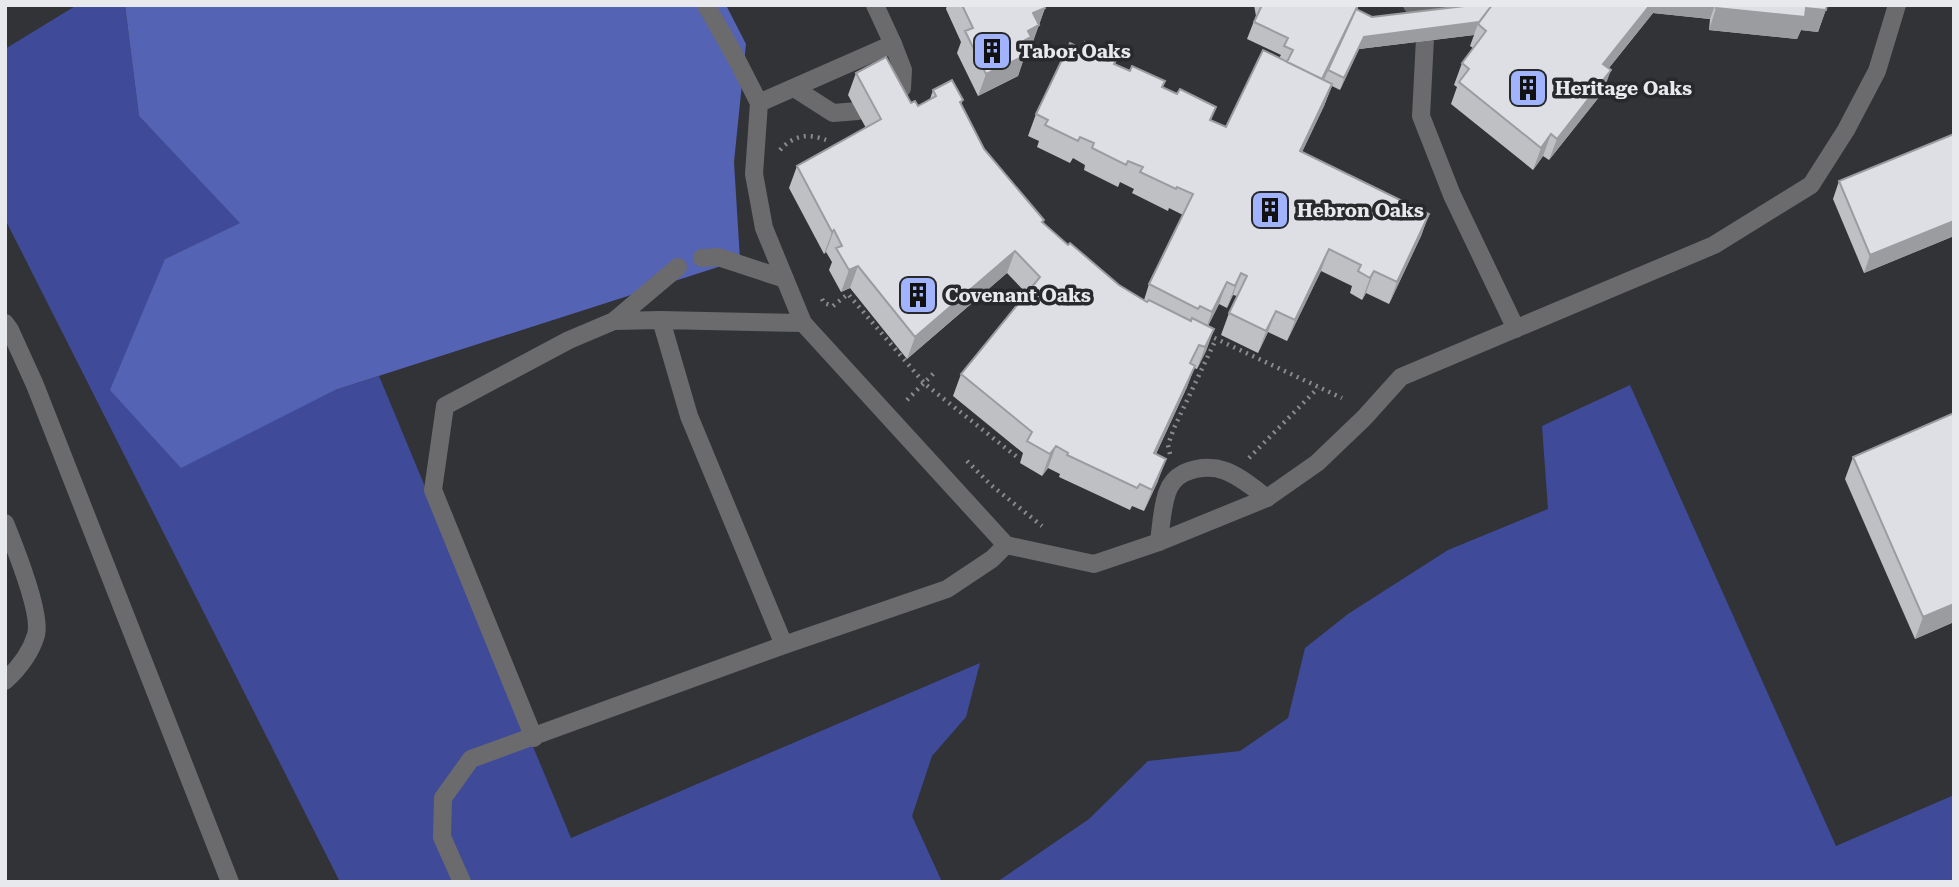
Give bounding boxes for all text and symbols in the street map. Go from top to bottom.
building icon: Tabor Oaks [971,30,1013,72]
place label: Tabor Oaks [1019,40,1131,63]
building icon: Heritage Oaks [1507,67,1549,109]
place label: Heritage Oaks [1555,77,1692,100]
building icon: Hebron Oaks [1249,189,1291,231]
place label: Hebron Oaks [1297,199,1424,222]
building icon: Covenant Oaks [897,274,939,316]
place label: Covenant Oaks [945,284,1091,307]

